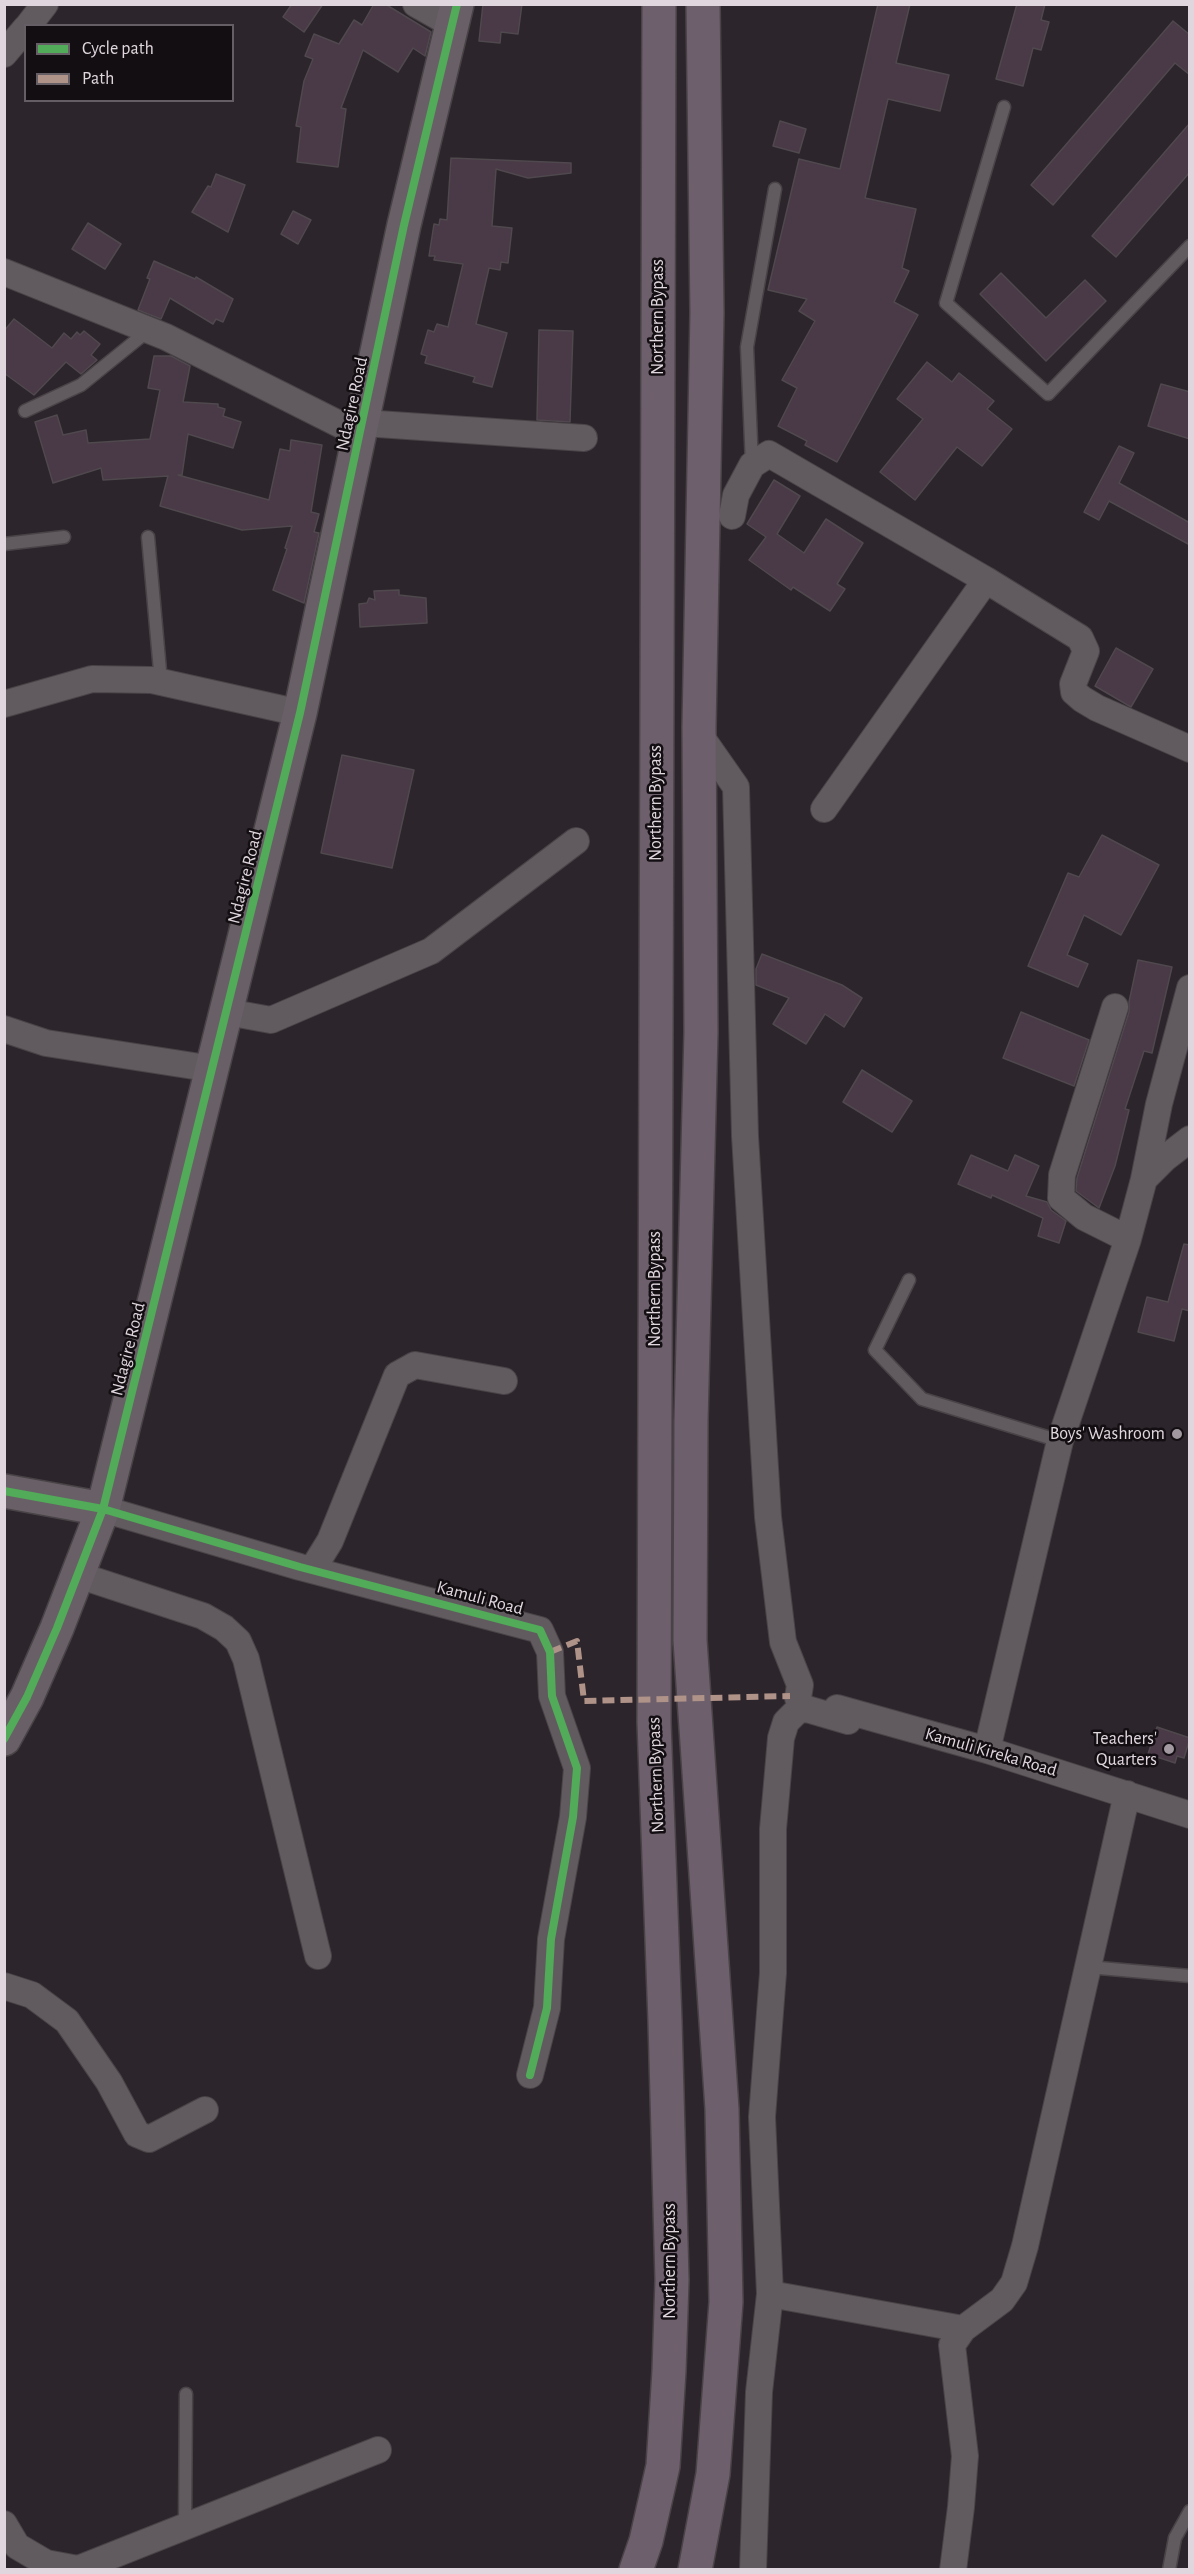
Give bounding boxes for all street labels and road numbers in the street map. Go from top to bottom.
street label: Northern Bypass [647,259,669,375]
street label: Ndagire Road [332,355,372,453]
street label: Northern Bypass [645,745,667,861]
street label: Ndagire Road [223,828,267,926]
street label: Northern Bypass [644,1231,666,1347]
street label: Ndagire Road [106,1300,150,1398]
street label: Kamuli Road [434,1576,526,1620]
street label: Northern Bypass [643,1717,669,1833]
street label: Kamuli Kireka Road [922,1723,1060,1781]
street label: Northern Bypass [659,2203,681,2319]

